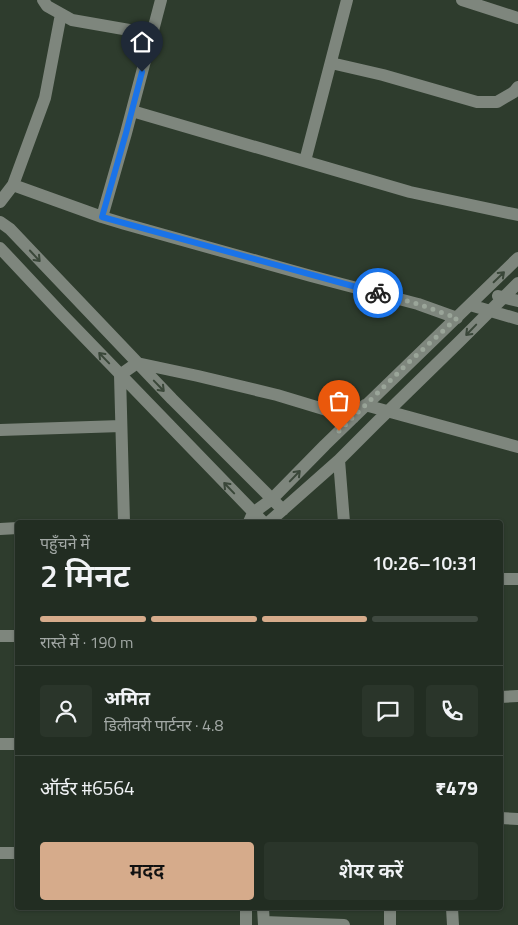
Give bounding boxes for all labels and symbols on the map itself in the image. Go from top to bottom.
pin [121,21,163,72]
one-way arrow [29,249,41,262]
courier [353,268,403,318]
one-way arrow [493,271,505,283]
one-way arrow [465,324,477,336]
one-way arrow [98,352,110,364]
one-way arrow [153,380,165,392]
pin [318,380,360,431]
one-way arrow [289,469,301,482]
one-way arrow [223,482,235,494]

